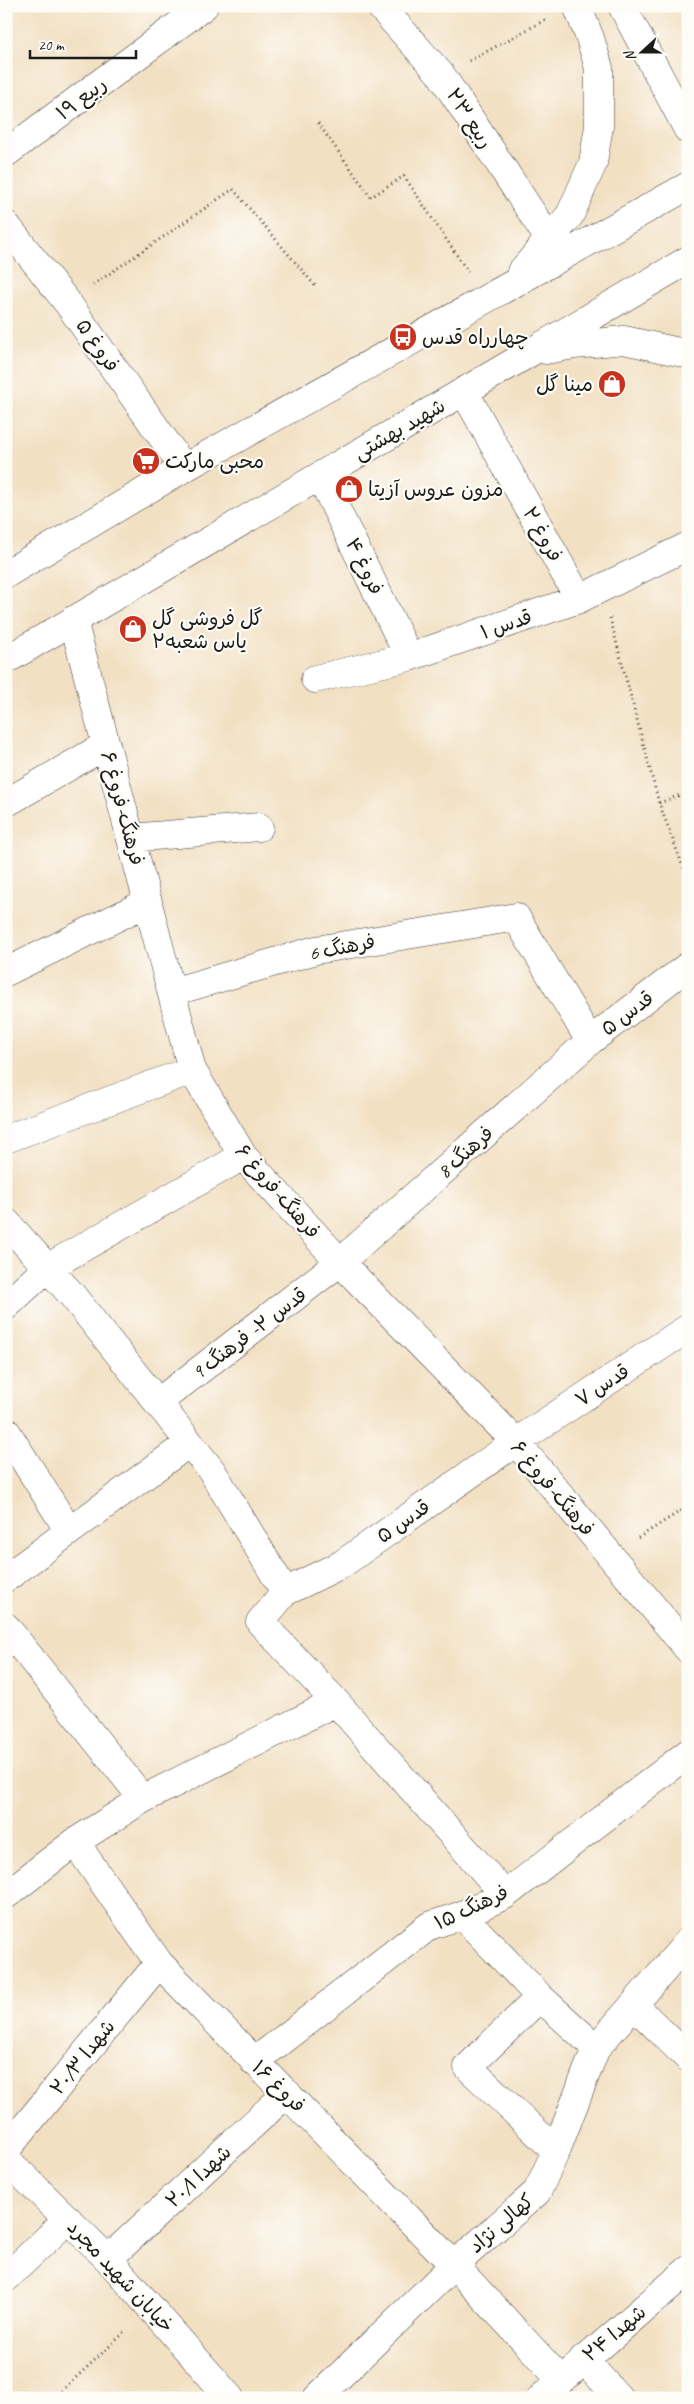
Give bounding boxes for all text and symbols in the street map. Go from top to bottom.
scale bar [30,28,136,60]
north arrow [616,28,666,78]
text: 20 m [38,36,65,55]
text: N [620,47,640,64]
street label: ربیع ۱۹ [51,71,113,127]
street label: ربیع ۲۳ [439,83,498,154]
street label: فروغ ۵ [70,314,125,377]
bus stop icon: چهارراه قدس [388,322,418,352]
place label: چهارراه قدس [422,325,529,350]
shop icon: مینا گل [597,369,627,399]
place label: مینا گل [536,372,593,397]
street label: شهید بهشتی [349,393,450,466]
supermarket icon: محبی مارکت [131,446,161,476]
place label: محبی مارکت [165,449,264,474]
shop icon: مزون عروس آزیتا [334,474,364,504]
place label: مزون عروس آزیتا [368,477,503,502]
street label: فروغ ۲ [516,502,568,567]
street label: فروغ ۴ [339,534,389,599]
street label: قدس ۱ [477,604,535,645]
place label: گل فروشی گل یاس شعبه۲ [152,606,263,654]
shop icon: گل فروشی گل یاس شعبه۲ [118,614,148,644]
street label: فرهنگ-فروغ ۶ [94,748,150,868]
street label: فرهنگ 6 [307,929,377,966]
street label: قدس ۵ [596,985,659,1041]
street label: فرهنگ 8 [432,1121,499,1184]
street label: فرهنگ-فروغ ۶ [229,1139,326,1244]
street label: قدس ۲- فرهنگ 9 [187,1282,312,1385]
street label: قدس ۷ [570,1359,634,1412]
street label: فرهنگ-فروغ ۶ [505,1435,600,1542]
street label: قدس ۵ [372,1494,435,1549]
street label: فرهنگ ۱۵ [430,1879,512,1935]
street label: شهدا ۲۰/۳ [44,2014,120,2100]
street label: فروغ ۱۶ [246,2055,311,2119]
street label: شهدا ۲۰/۱ [160,2140,236,2213]
street label: کهالی نژاد [463,2188,539,2259]
street label: خیابان شهید مجرد [62,2215,179,2338]
street label: شهدا ۲۴ [577,2300,651,2367]

